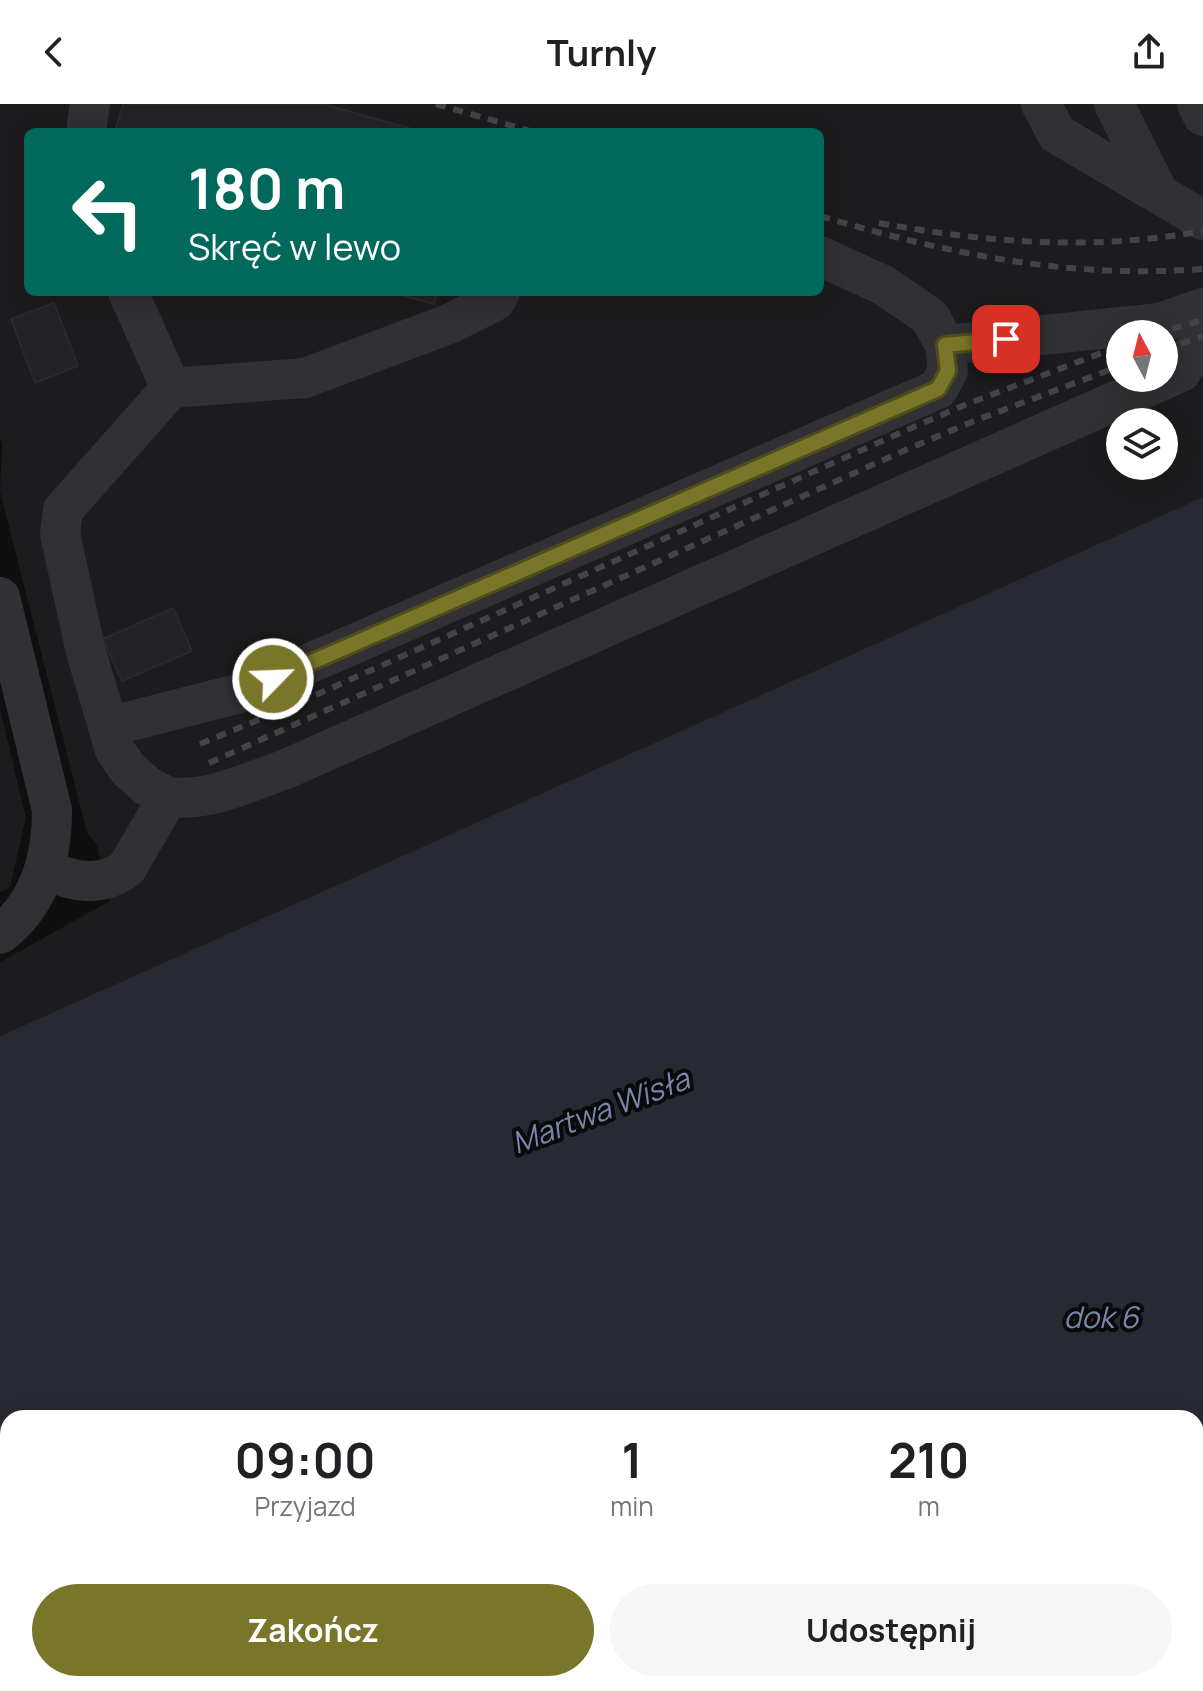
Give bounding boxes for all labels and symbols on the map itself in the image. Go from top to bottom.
pin [972,305,1040,373]
north arrow [1106,320,1178,392]
position arrow [231,637,315,721]
water label: Martwa Wisła [505,1057,696,1163]
water label: dok 6 [1063,1296,1141,1337]

